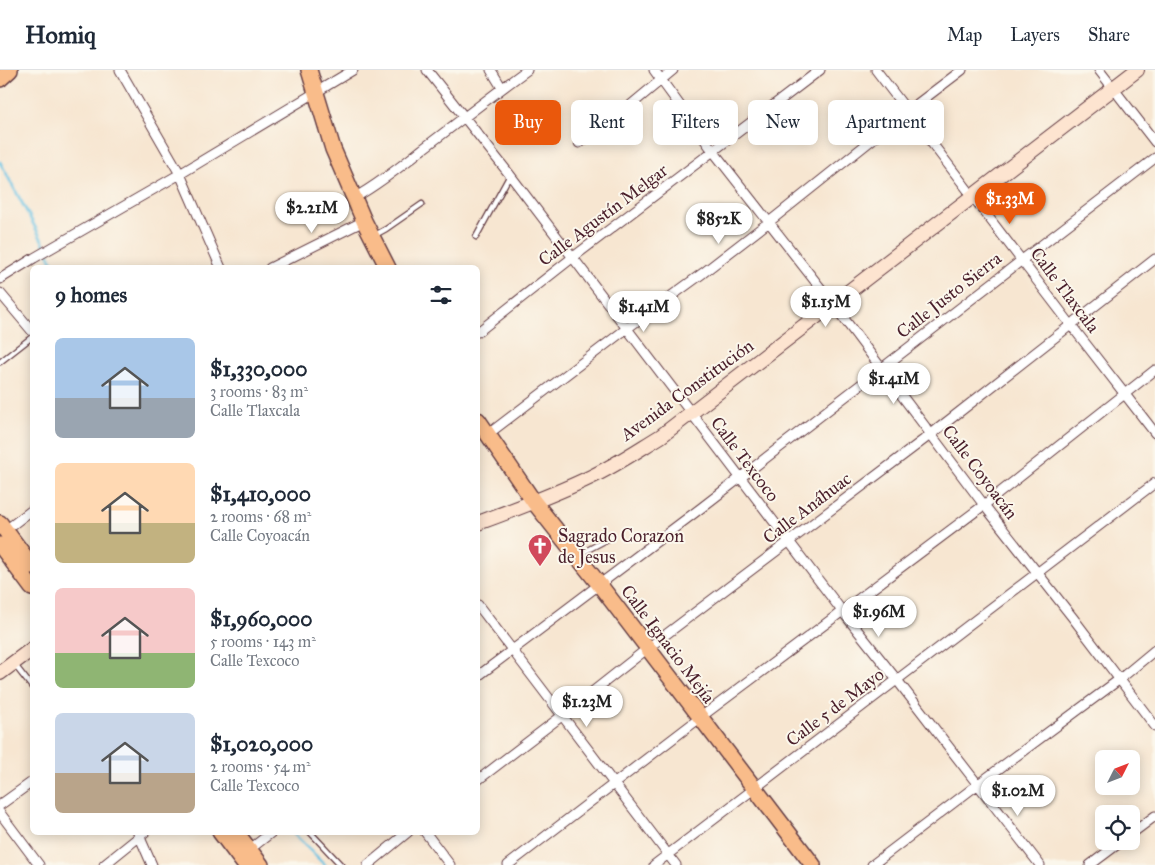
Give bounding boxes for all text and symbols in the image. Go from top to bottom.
text: Homiq [25,20,96,50]
text: Map [947,24,982,46]
text: Layers [1010,24,1060,46]
text: Share [1088,24,1130,46]
chip: Buy [495,100,561,145]
chip: Rent [571,100,643,145]
chip: Filters [653,100,738,145]
chip: New [748,100,818,145]
chip: Apartment [828,100,944,145]
street label: Calle Agustín Melgar [534,159,673,272]
pin: $1.33M [969,182,1051,225]
text: $1.33M [986,189,1034,208]
pin: $2.21M [271,191,353,234]
text: $2.21M [286,198,338,217]
pin: $852K [684,202,754,245]
text: $852K [697,209,741,228]
street label: Calle Tlaxcala [1026,243,1105,337]
street label: Calle Justo Sierra [892,247,1007,344]
icon: filters [427,281,455,309]
text: 9 homes [55,282,127,308]
pin: $1.15M [785,286,867,328]
pin: $1.41M [603,290,685,333]
text: $1.15M [801,292,851,311]
text: $1.41M [618,297,670,316]
street label: Avenida Constitución [615,334,758,446]
text: $1,330,000 [210,356,307,382]
icon: home [95,358,155,418]
pin: $1.41M [853,362,935,405]
text: $1.41M [868,369,920,388]
text: 3 rooms · 83 m² [210,382,308,401]
text: Calle Tlaxcala [210,401,300,420]
street label: Calle Texcoco [706,412,784,506]
street label: Calle Coyoacán [937,421,1023,524]
street label: Calle Anáhuac [758,467,856,548]
text: $1,410,000 [210,481,311,507]
icon: home [95,483,155,543]
text: 2 rooms · 68 m² [210,507,311,526]
place label: Sagrado Corazon de Jesus [558,525,684,569]
text: Calle Coyoacán [210,526,310,545]
church icon: Sagrado Corazon de Jesus [527,533,553,567]
street label: Calle Ignacio Mejía [616,580,720,708]
pin: $1.96M [838,596,920,638]
text: $1.96M [853,602,905,621]
text: $1,960,000 [210,606,313,632]
icon: home [95,608,155,668]
text: 5 rooms · 143 m² [210,632,316,651]
text: Calle Texcoco [210,651,300,670]
street label: Calle 5 de Mayo [782,663,888,751]
pin: $1.23M [546,686,628,728]
text: $1.23M [562,692,612,711]
text: $1,020,000 [210,731,313,757]
icon: home [95,733,155,793]
north arrow [1095,750,1140,795]
map controls [1095,750,1140,850]
text: 2 rooms · 54 m² [210,757,311,776]
pin: $1.02M [977,774,1059,817]
text: Calle Texcoco [210,776,300,795]
text: $1.02M [992,781,1044,800]
button: locate [1095,805,1140,850]

